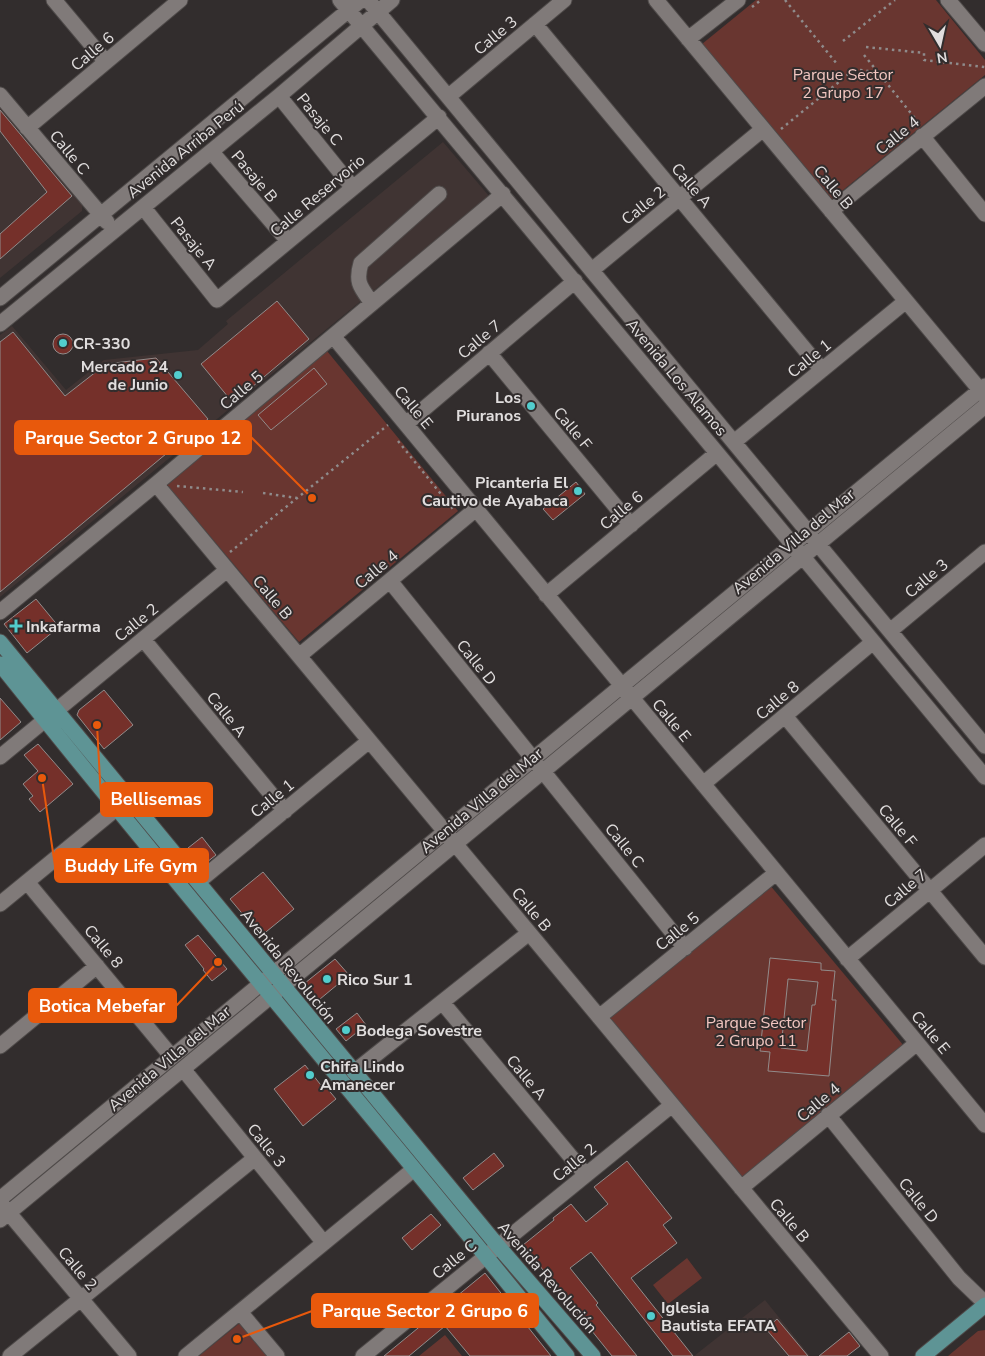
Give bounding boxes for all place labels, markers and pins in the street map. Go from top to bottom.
place label: CR-330 [73,333,130,355]
marker: CR-330 [57,337,69,349]
place label: Mercado 24 de Junio [81,356,168,396]
marker: Mercado 24 de Junio [172,369,184,381]
place label: Los Piuranos [456,387,521,427]
marker: Los Piuranos [525,400,537,412]
callout: Parque Sector 2 Grupo 12 [15,421,251,454]
place label: Picanteria El Cautivo de Ayabaca [422,472,568,512]
marker: Picanteria El Cautivo de Ayabaca [572,485,584,497]
place label: Inkafarma [26,616,101,638]
marker: Inkafarma [10,620,22,632]
callout: Bellisemas [101,783,212,816]
callout: Buddy Life Gym [55,849,208,882]
place label: Rico Sur 1 [337,969,413,991]
marker: Rico Sur 1 [321,973,333,985]
callout: Botica Mebefar [29,989,176,1022]
place label: Bodega Sovestre [356,1020,482,1042]
marker: Bodega Sovestre [340,1024,352,1036]
place label: Chifa Lindo Amanecer [320,1056,404,1096]
marker: Chifa Lindo Amanecer [304,1069,316,1081]
callout: Parque Sector 2 Grupo 6 [312,1294,538,1327]
place label: Iglesia Bautista EFATA [661,1297,776,1337]
marker: Iglesia Bautista EFATA [645,1310,657,1322]

